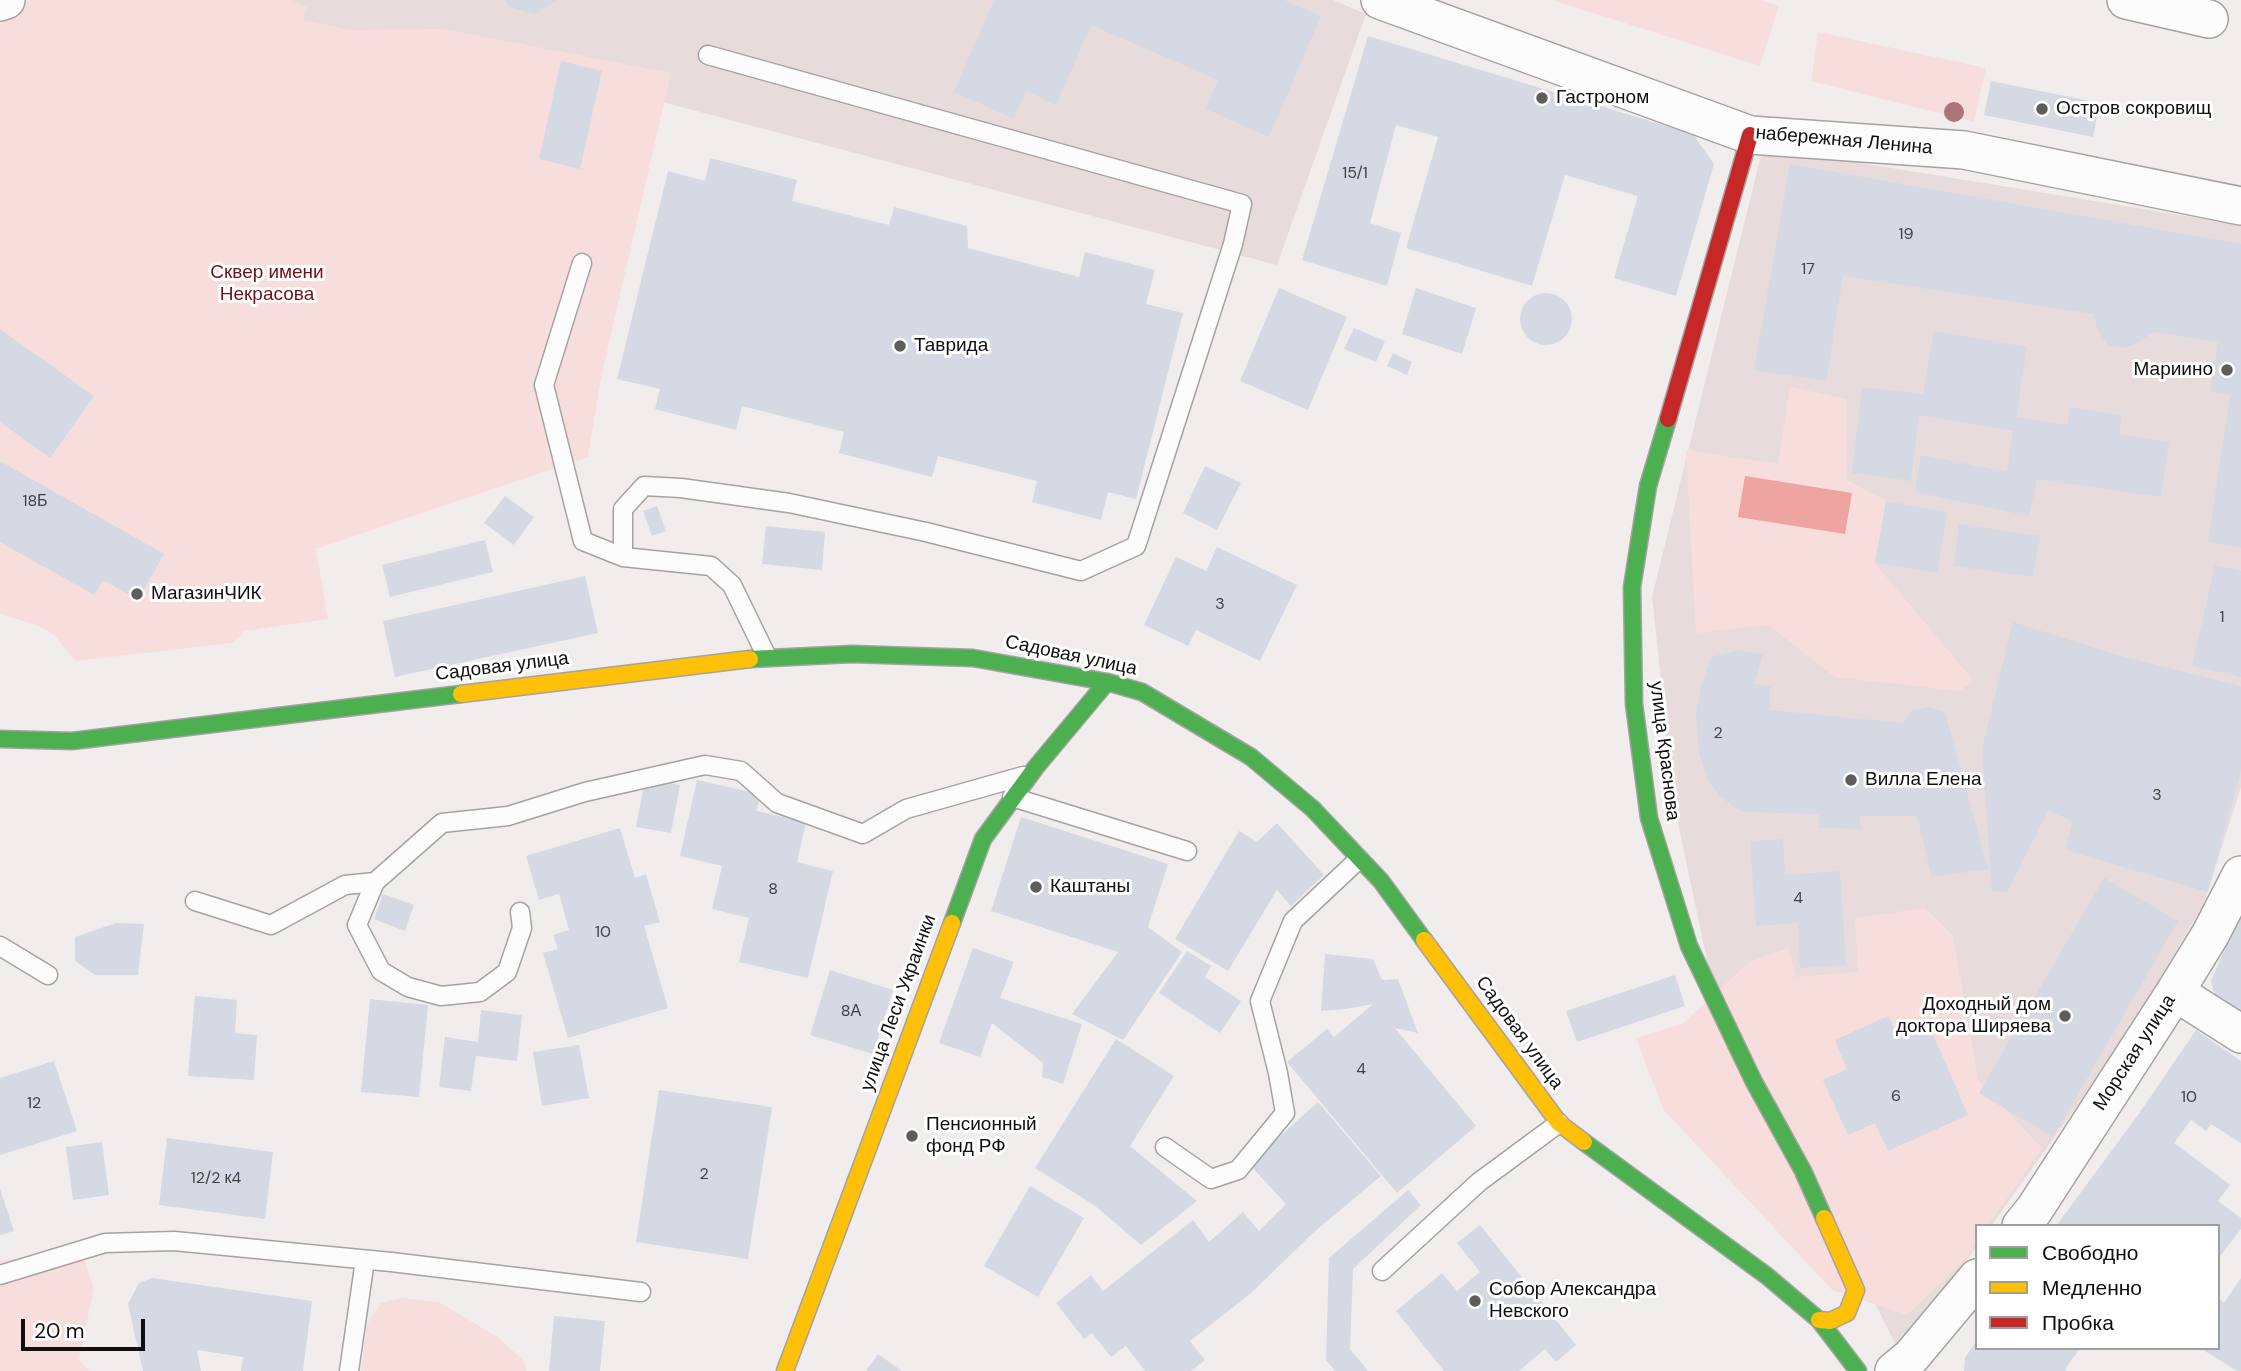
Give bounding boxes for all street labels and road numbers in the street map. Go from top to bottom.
street label: набережная Ленина [1755,122,1933,160]
street label: Садовая улица [1003,631,1139,681]
street label: Садовая улица [434,648,570,686]
street label: улица Краснова [1644,680,1684,822]
street label: улица Леси Украинки [856,912,942,1094]
street label: Садовая улица [1470,972,1568,1094]
street label: Морская улица [2089,991,2181,1115]

